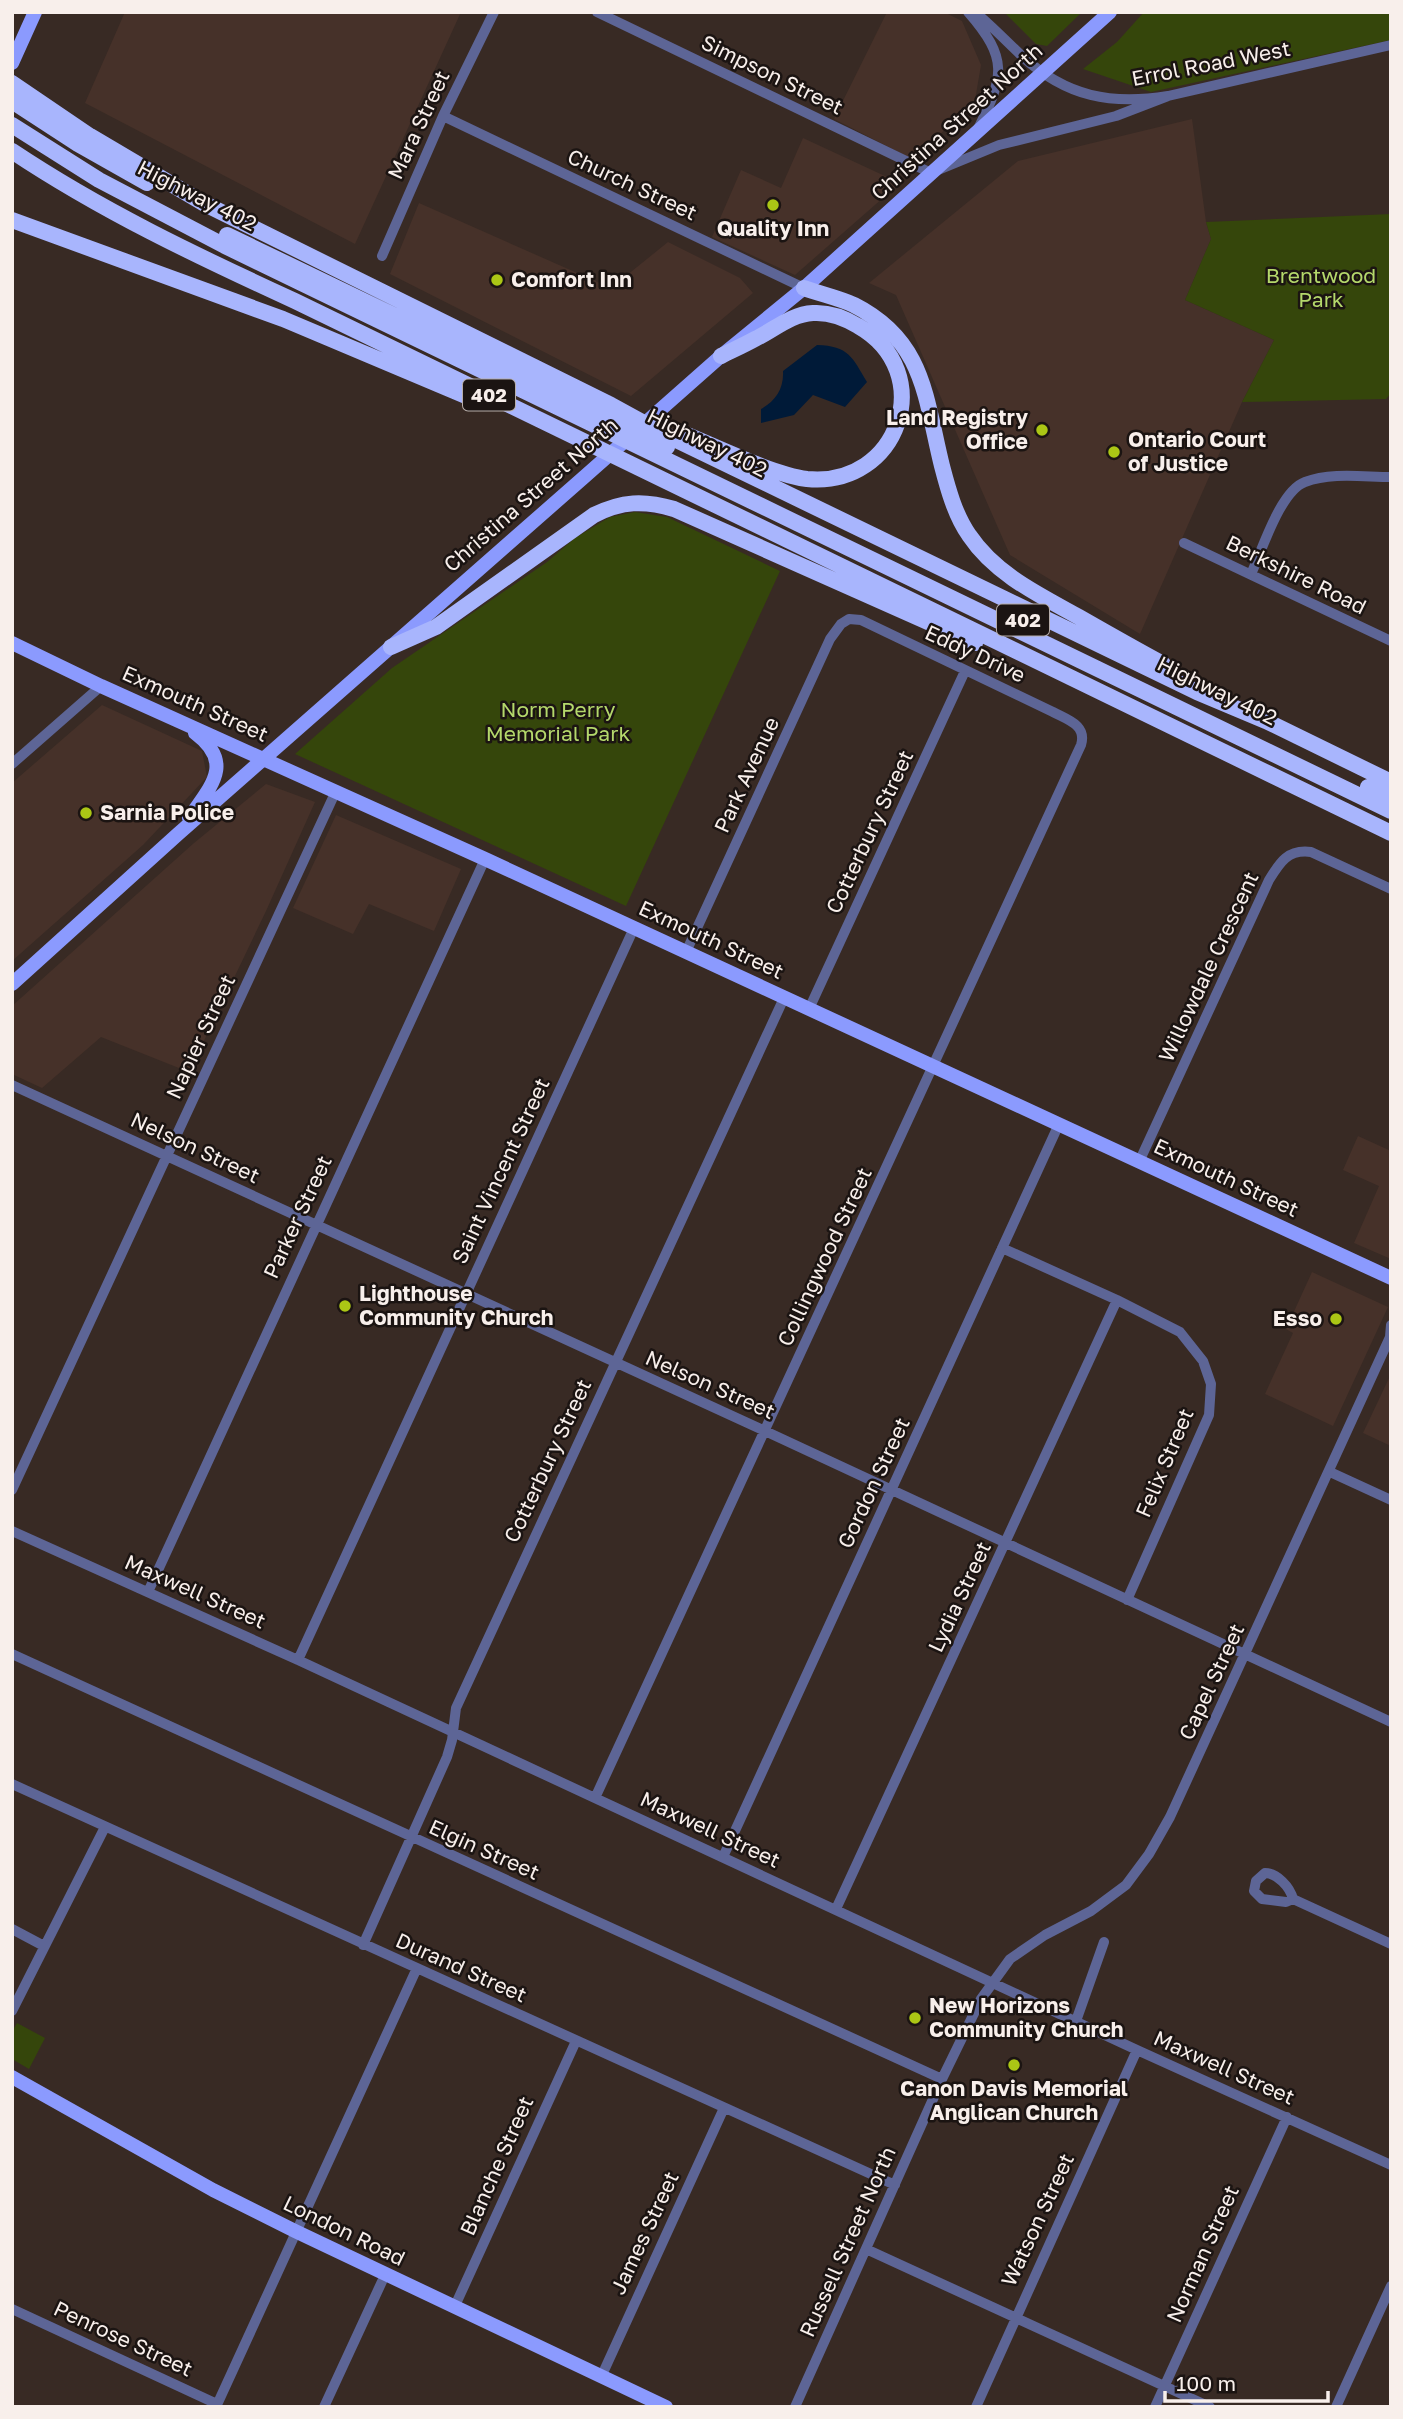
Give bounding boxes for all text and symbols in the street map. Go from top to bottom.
street label: Simpson Street [697,29,848,120]
street label: Errol Road West [1129,35,1292,91]
street label: Christina Street North [865,37,1048,205]
street label: Mara Street [382,66,455,183]
street label: Church Street [564,143,701,225]
street label: Highway 402 [134,154,261,236]
marker: Quality Inn [765,197,781,213]
place label: Quality Inn [717,215,829,241]
park label: Brentwood Park [1266,262,1376,312]
place label: Comfort Inn [511,266,632,292]
marker: Comfort Inn [489,272,505,288]
road number: 402 [463,380,515,410]
street label: Highway 402 [643,402,772,482]
place label: Land Registry Office [886,404,1028,454]
street label: Christina Street North [438,412,623,577]
marker: Land Registry Office [1034,422,1050,438]
place label: Ontario Court of Justice [1128,426,1266,476]
marker: Ontario Court of Justice [1106,444,1122,460]
street label: Berkshire Road [1222,529,1371,619]
road number: 402 [997,604,1049,636]
street label: Eddy Drive [921,619,1030,688]
street label: Highway 402 [1153,650,1282,730]
street label: Exmouth Street [118,659,272,747]
park label: Norm Perry Memorial Park [486,696,630,746]
street label: Park Avenue [708,713,784,837]
street label: Cotterbury Street [820,746,918,917]
place label: Sarnia Police [100,799,234,825]
marker: Sarnia Police [78,805,94,821]
street label: Willowdale Crescent [1153,867,1264,1066]
street label: Exmouth Street [635,894,788,984]
street label: Napier Street [160,970,240,1103]
street label: Saint Vincent Street [446,1074,555,1268]
street label: Nelson Street [127,1106,264,1188]
street label: Exmouth Street [1150,1132,1303,1222]
street label: Parker Street [257,1151,337,1282]
street label: Collingwood Street [771,1163,877,1350]
place label: Lighthouse Community Church [359,1280,553,1330]
marker: Lighthouse Community Church [337,1298,353,1314]
place label: Esso [1273,1305,1322,1331]
marker: Esso [1328,1311,1344,1327]
street label: Nelson Street [642,1344,779,1424]
street label: Cotterbury Street [498,1375,596,1546]
street label: Felix Street [1129,1404,1199,1521]
street label: Gordon Street [831,1413,915,1552]
street label: Lydia Street [922,1537,996,1656]
street label: Maxwell Street [121,1548,270,1634]
street label: Capel Street [1173,1619,1249,1744]
street label: Maxwell Street [636,1785,785,1873]
street label: Elgin Street [425,1813,544,1885]
street label: Durand Street [392,1927,531,2008]
place label: New Horizons Community Church [929,1992,1123,2042]
marker: New Horizons Community Church [907,2010,923,2026]
street label: Maxwell Street [1150,2024,1299,2110]
marker: Canon Davis Memorial Anglican Church [1006,2057,1022,2073]
place label: Canon Davis Memorial Anglican Church [900,2075,1128,2125]
street label: Blanche Street [454,2092,538,2239]
street label: Russell Street North [793,2142,901,2341]
street label: Watson Street [995,2149,1079,2290]
street label: James Street [604,2167,684,2298]
street label: Norman Street [1160,2181,1244,2326]
street label: London Road [279,2189,410,2271]
street label: Penrose Street [50,2295,197,2382]
scale bar [1165,2360,1328,2404]
text: 100 m [1176,2370,1236,2396]

